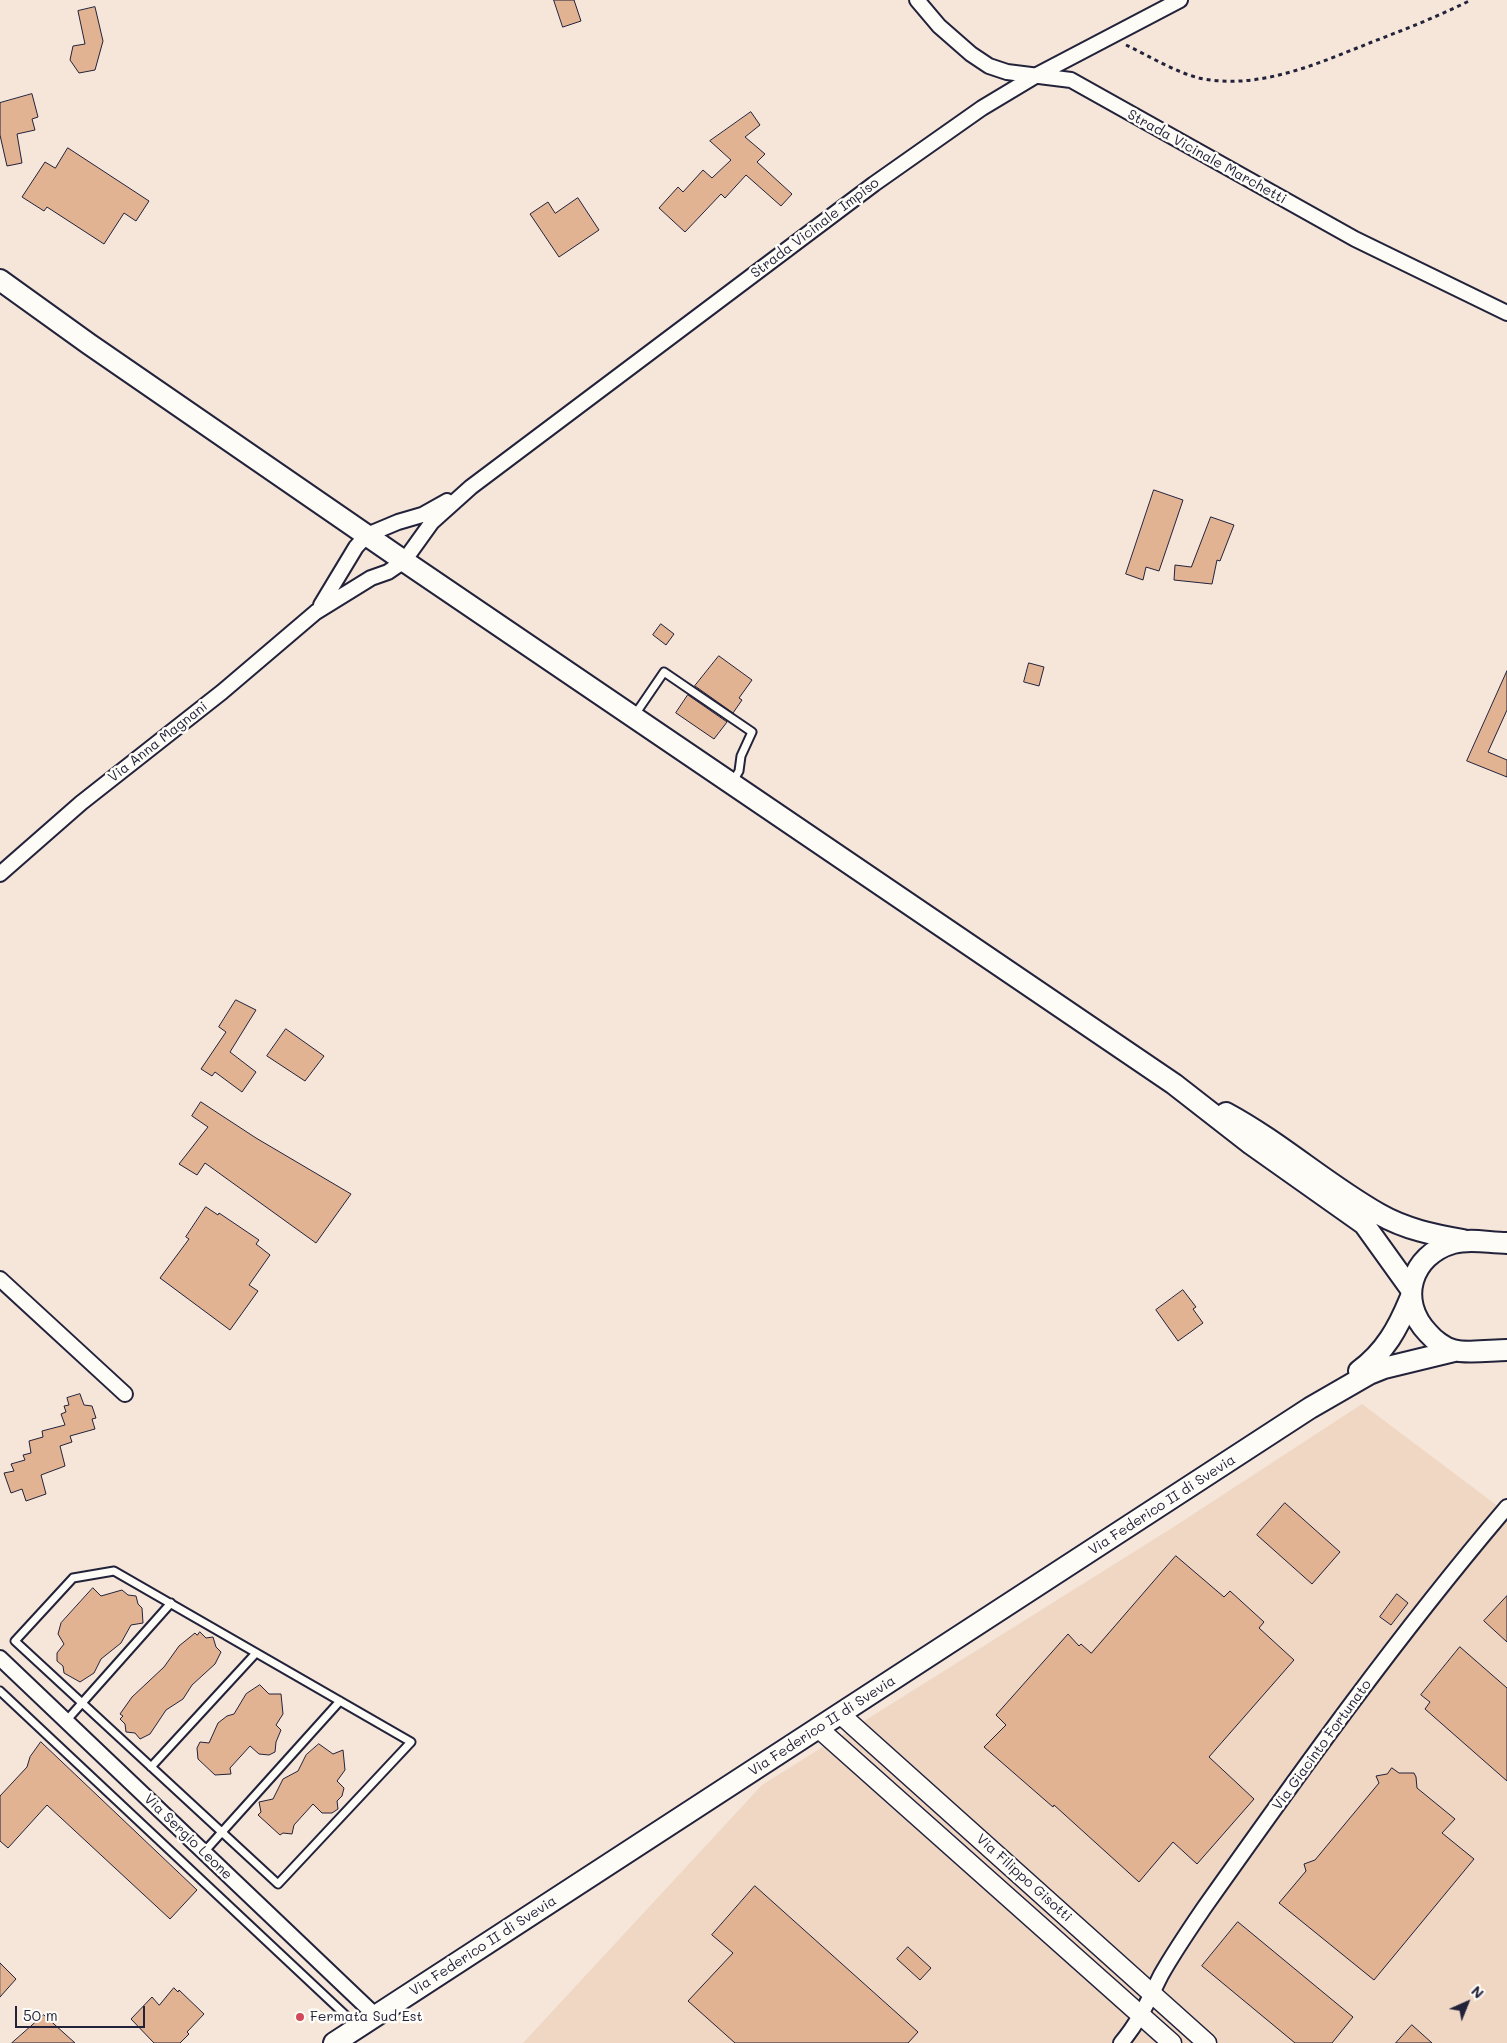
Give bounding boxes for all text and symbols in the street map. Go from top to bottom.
street label: Strada Vicinale Marchetti [1125,106,1289,208]
street label: Strada Vicinale Impiso [748,174,882,282]
street label: Via Anna Magnani [105,698,211,786]
street label: Via Federico II di Svevia [1085,1451,1239,1559]
street label: Via Federico II di Svevia [745,1672,899,1780]
street label: Via Giacinto Fortunato [1269,1677,1375,1813]
street label: Via Sergio Leone [140,1791,236,1883]
street label: Via Filippo Gisotti [973,1831,1075,1925]
street label: Via Federico II di Svevia [406,1892,560,2000]
north arrow [1442,1978,1492,2028]
text: N [1467,1981,1488,2002]
scale bar [18,1996,148,2028]
text: 50 m [23,2005,58,2025]
place label: Fermata Sud Est [310,2009,423,2025]
marker: Fermata Sud Est [294,2011,306,2023]

